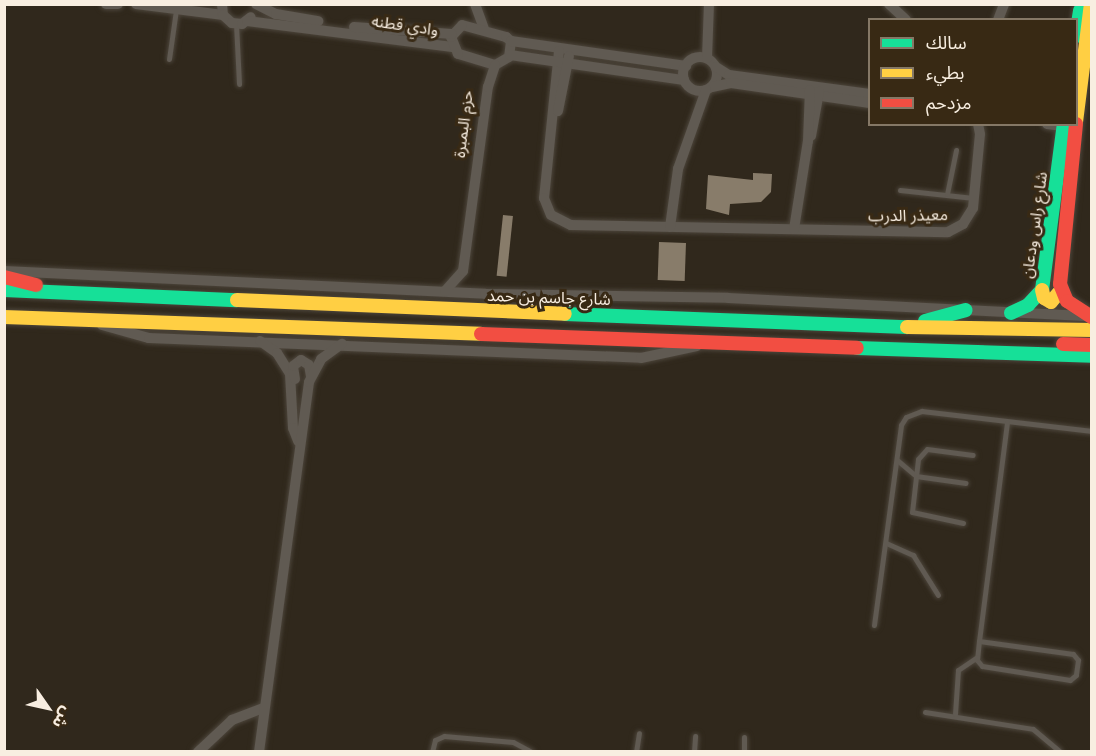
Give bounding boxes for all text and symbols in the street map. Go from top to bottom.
street label: وادي قطنه [370,11,440,39]
legend [868,18,1078,126]
text: سالك [926,32,967,53]
text: بطيء [926,62,964,83]
street label: حزم البمبرة [449,89,477,159]
text: مزدحم [926,92,971,113]
street label: شارع راس ودعان [1017,171,1051,279]
street label: معيذر الدرب [868,205,948,225]
street label: شارع جاسم بن حمد [487,285,611,309]
north arrow [18,678,78,738]
text: ش [49,703,77,733]

